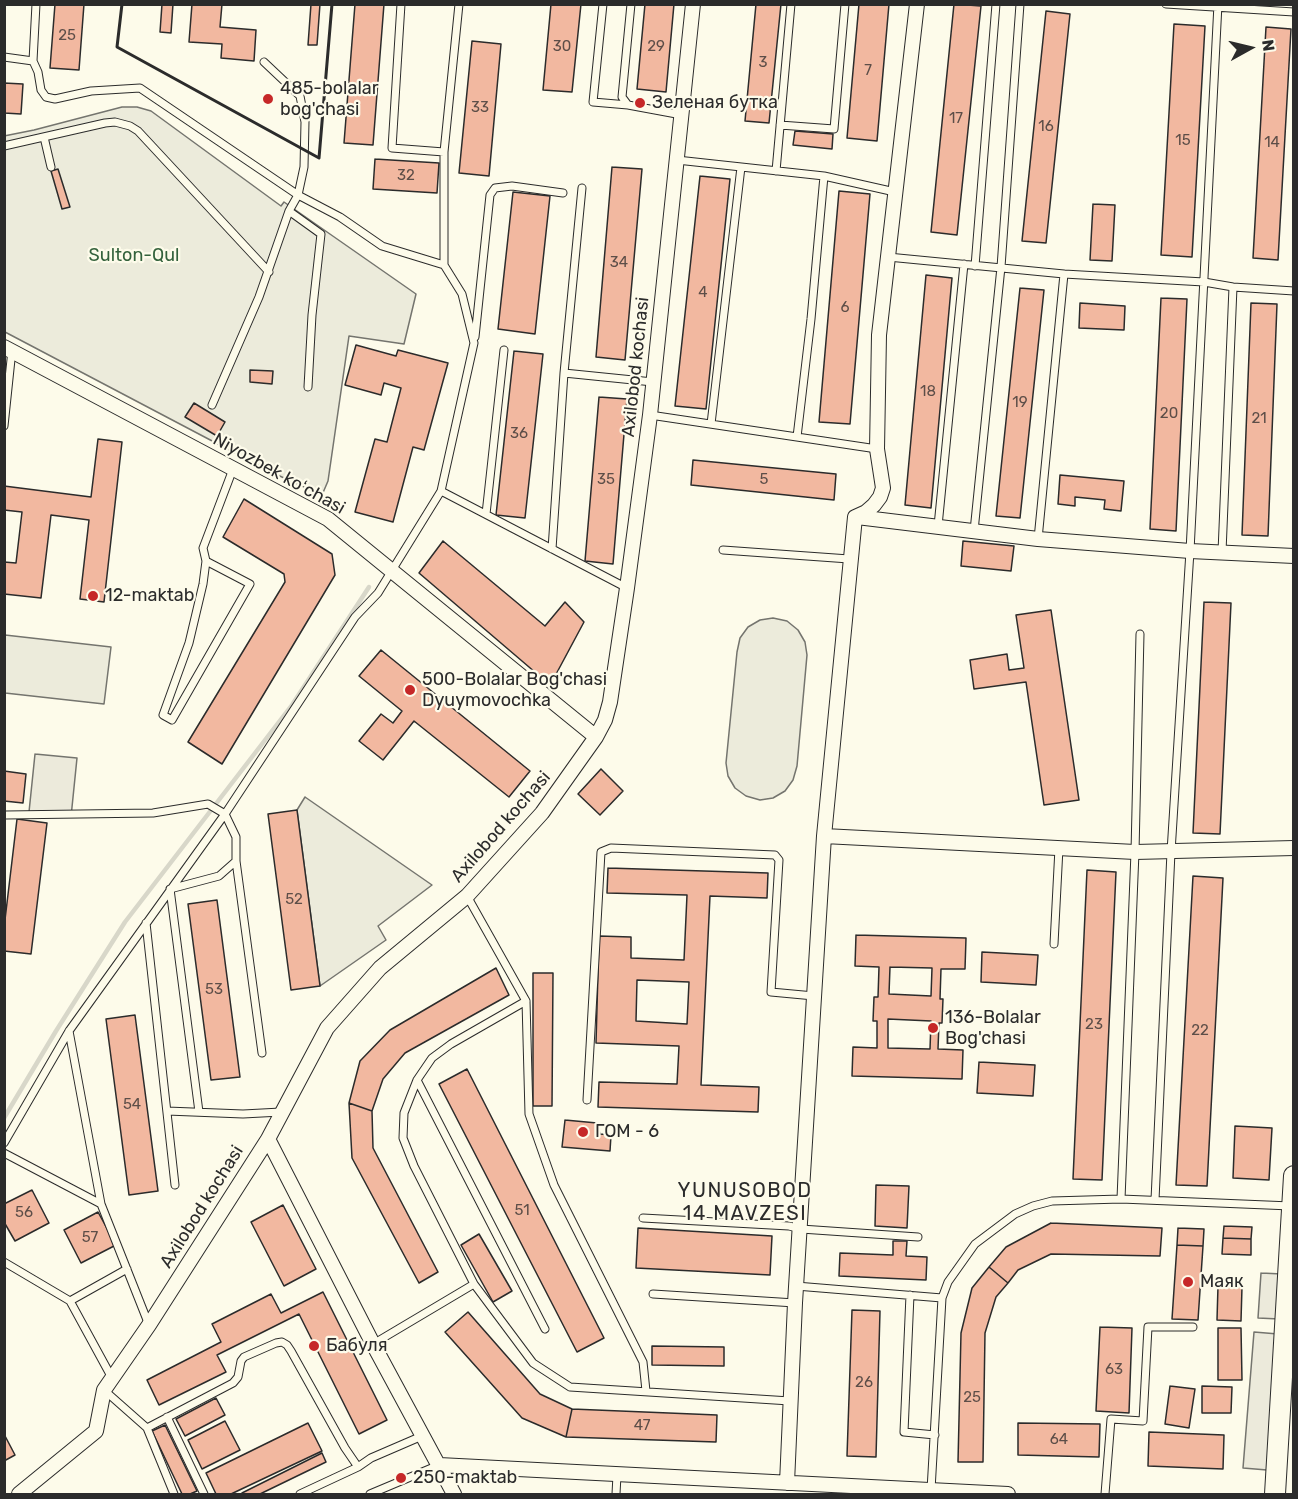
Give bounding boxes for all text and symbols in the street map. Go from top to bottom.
north arrow [1220,18,1280,78]
house number: 25 [58,27,76,45]
house number: 30 [553,38,571,56]
house number: 29 [647,38,665,56]
text: N [1258,38,1279,52]
house number: 3 [758,54,768,72]
house number: 7 [864,62,872,80]
place label: 485-bolalar bog'chasi [280,78,379,121]
marker: 485-bolalar bog'chasi [261,92,275,106]
place label: Зеленая бутка [652,92,778,114]
marker: Зеленая бутка [633,96,647,110]
house number: 33 [471,99,489,117]
house number: 17 [949,110,963,128]
house number: 16 [1038,118,1054,136]
house number: 15 [1175,132,1191,150]
house number: 14 [1264,134,1280,152]
house number: 32 [397,167,415,185]
park label: Sulton-Qul [89,245,179,267]
house number: 34 [610,254,628,272]
house number: 4 [698,284,708,302]
street label: Axilobod kochasi [618,296,654,438]
house number: 6 [840,299,850,317]
house number: 18 [920,383,936,401]
house number: 19 [1012,394,1028,412]
house number: 20 [1160,405,1178,423]
house number: 21 [1251,410,1267,428]
house number: 36 [510,425,528,443]
street label: Niyozbek koʻchasi [209,429,349,519]
house number: 35 [597,471,615,489]
house number: 5 [760,471,768,489]
place label: 12-maktab [105,585,194,607]
marker: 12-maktab [86,589,100,603]
place label: 500-Bolalar Bog'chasi Dyuymovochka [422,669,607,712]
marker: 500-Bolalar Bog'chasi Dyuymovochka [403,683,417,697]
street label: Axilobod kochasi [447,767,555,887]
house number: 52 [285,891,303,909]
house number: 53 [205,981,223,999]
place label: 136-Bolalar Bog'chasi [945,1007,1041,1050]
house number: 23 [1085,1016,1103,1034]
marker: 136-Bolalar Bog'chasi [926,1021,940,1035]
house number: 22 [1191,1022,1209,1040]
house number: 54 [123,1096,141,1114]
place label: ГОМ - 6 [595,1121,659,1143]
marker: ГОМ - 6 [576,1125,590,1139]
street label: Axilobod kochasi [156,1142,248,1272]
district label: YUNUSOBOD 14 MAVZESI [677,1179,813,1226]
house number: 51 [514,1202,530,1220]
house number: 56 [15,1204,33,1222]
house number: 57 [82,1229,98,1247]
place label: Маяк [1200,1271,1244,1293]
marker: Маяк [1181,1275,1195,1289]
place label: Бабуля [326,1335,387,1357]
marker: Бабуля [307,1339,321,1353]
house number: 63 [1105,1361,1123,1379]
house number: 26 [855,1374,873,1392]
house number: 25 [963,1389,981,1407]
house number: 47 [634,1417,650,1435]
house number: 64 [1050,1431,1068,1449]
place label: 250-maktab [413,1467,517,1489]
marker: 250-maktab [394,1471,408,1485]

